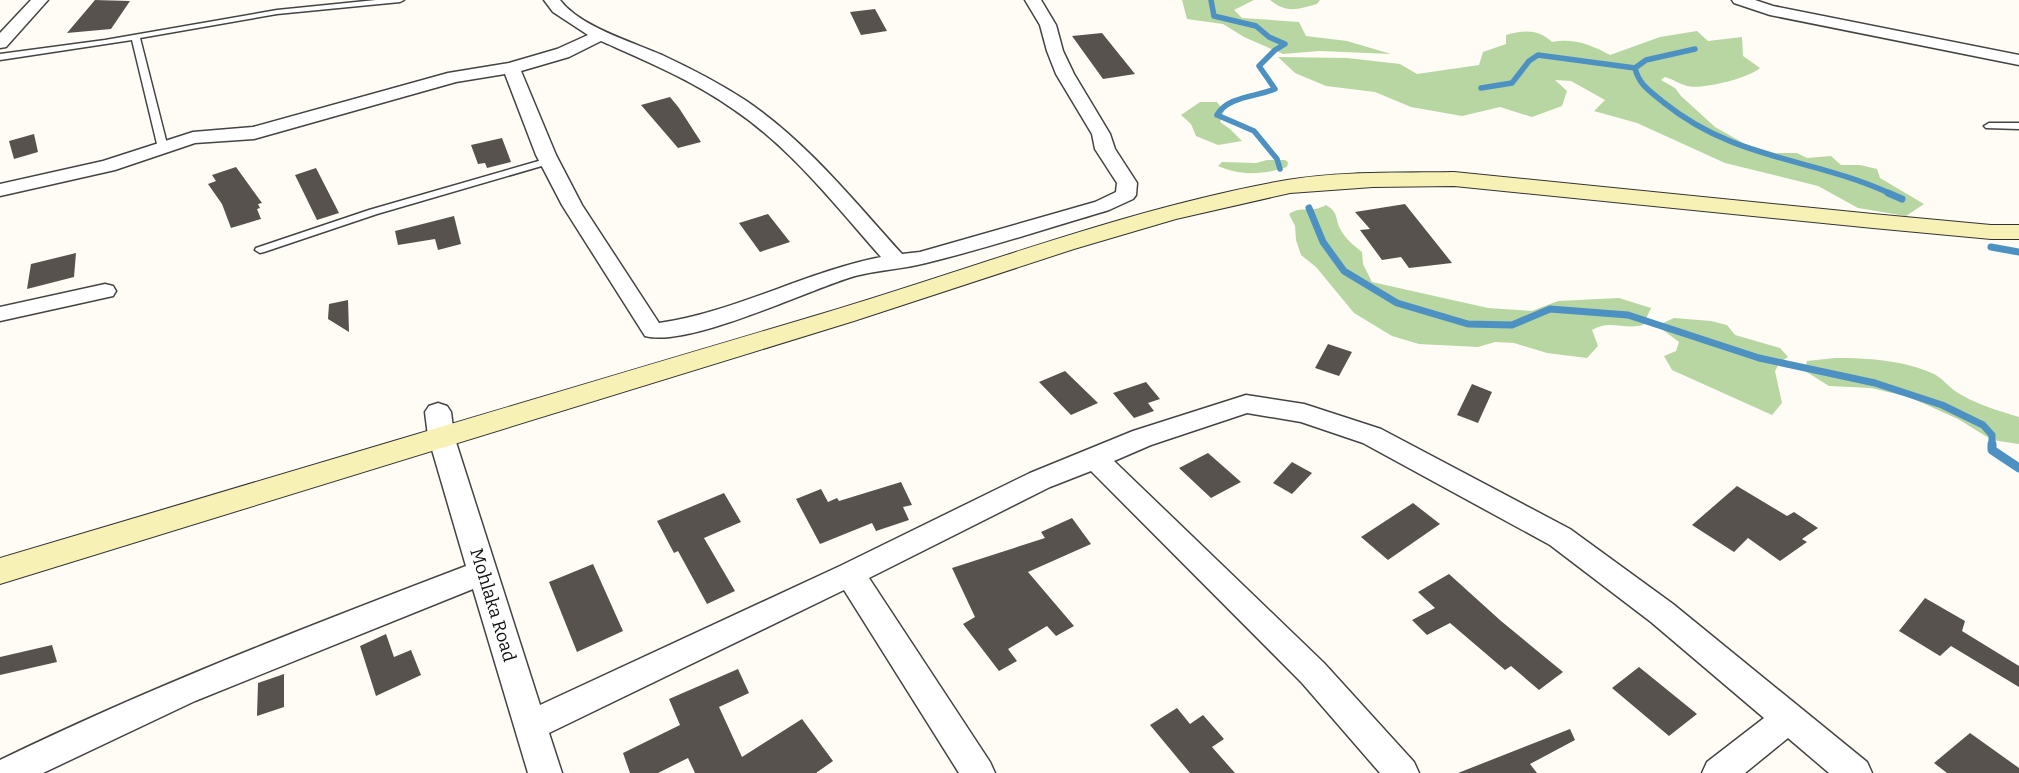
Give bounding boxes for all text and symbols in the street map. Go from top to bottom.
street label: Mohlaka Road [465,546,521,665]

